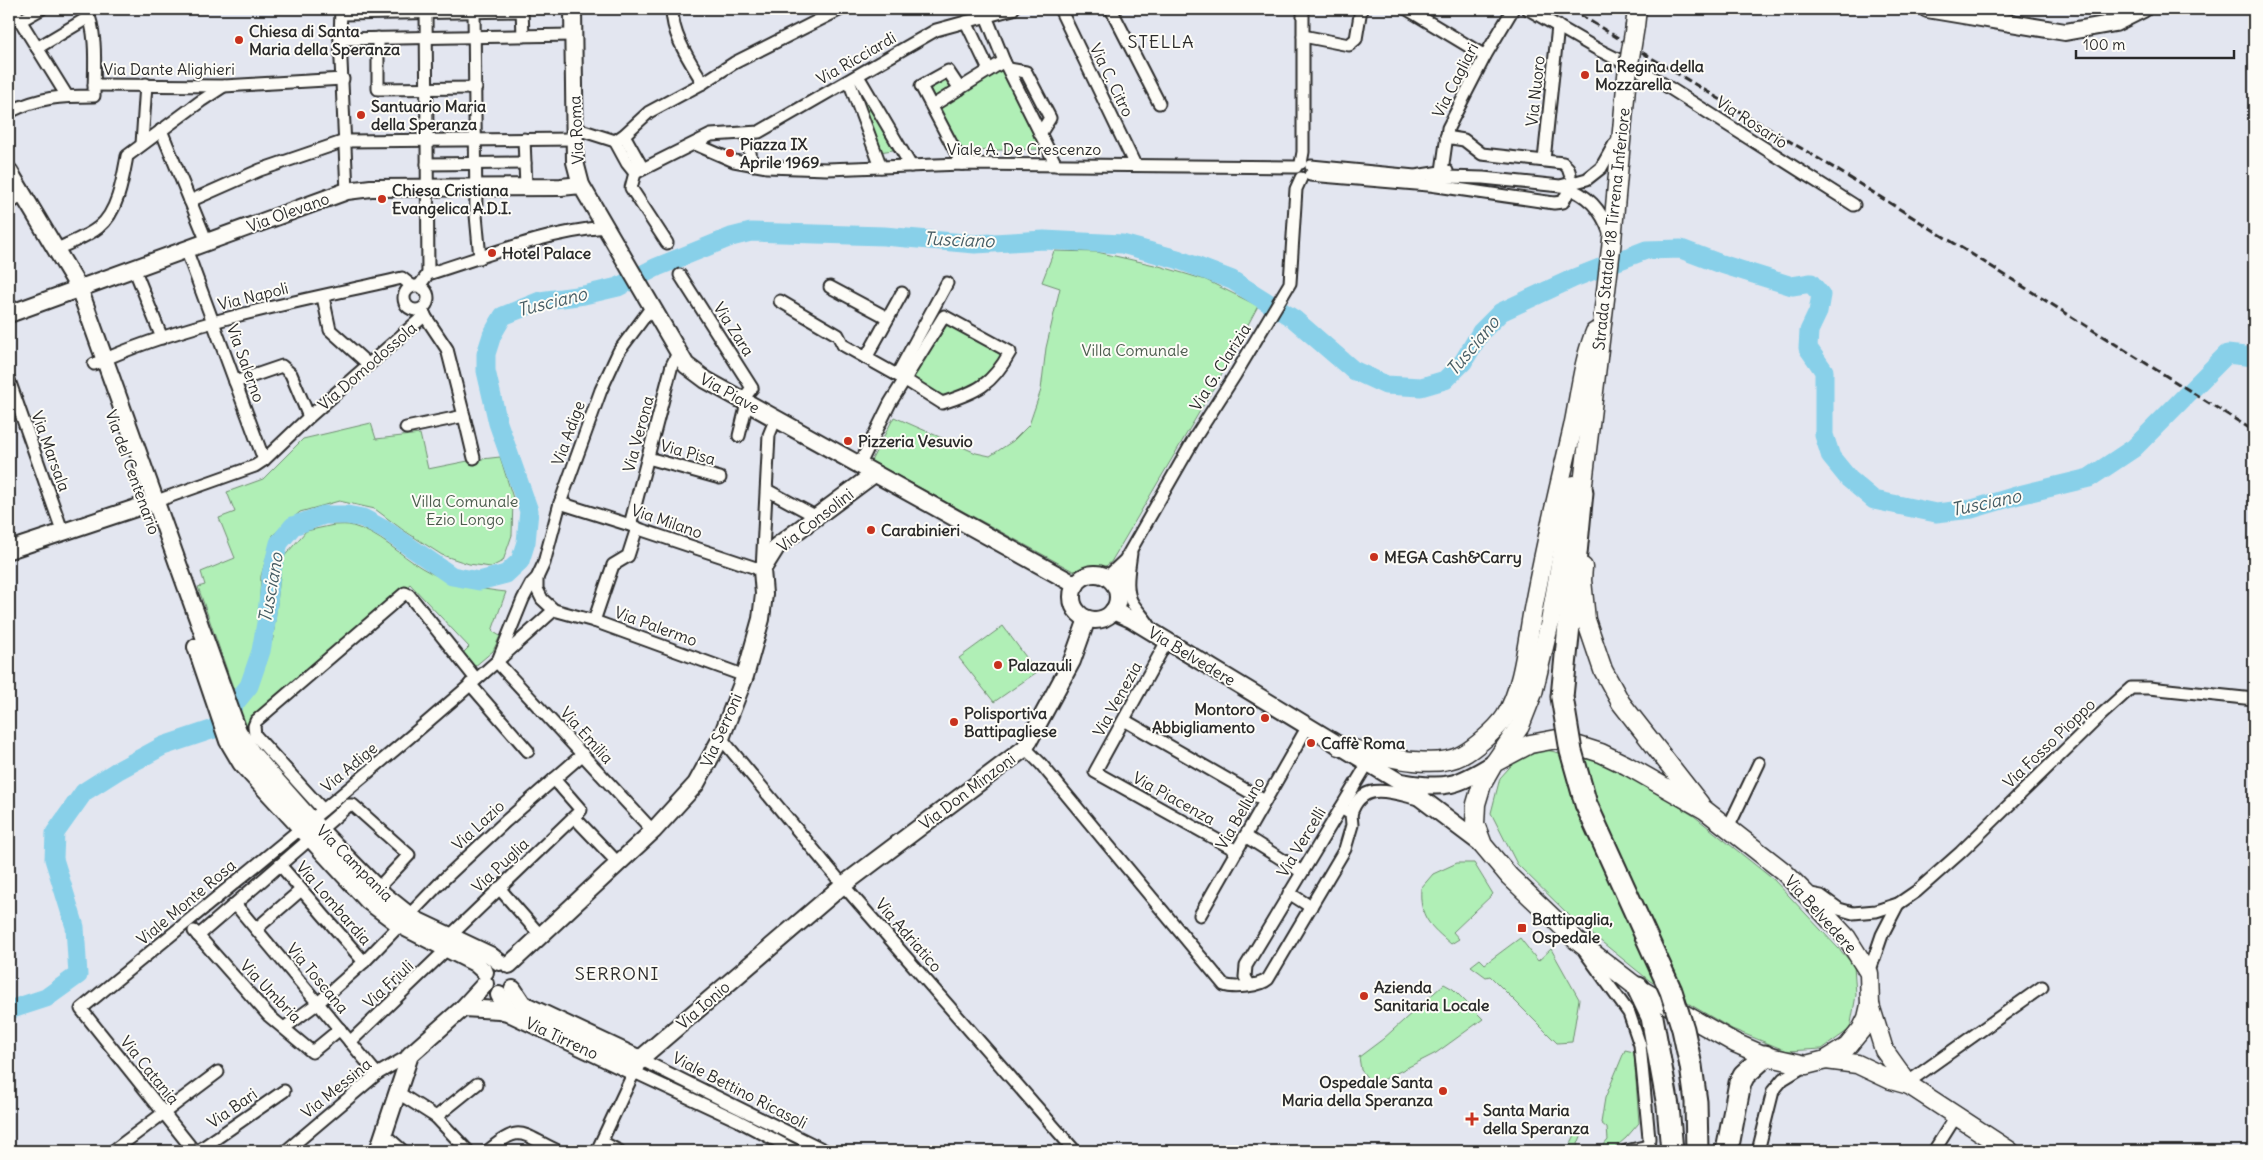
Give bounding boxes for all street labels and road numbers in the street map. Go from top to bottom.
street label: Via Ricciardi [813,27,899,89]
street label: Via Cagliari [1428,39,1482,121]
street label: Via C. Citro [1086,40,1138,120]
street label: Via Nuoro [1521,55,1549,127]
street label: Via Dante Alighieri [103,59,235,79]
street label: Via Rosario [1713,92,1791,152]
street label: Via Roma [564,95,588,165]
street label: Strada Statale 18 Tirrena Inferiore [1588,107,1634,351]
street label: Viale A. De Crescenzo [947,139,1101,159]
street label: Via Olevano [244,188,332,236]
street label: Via Napoli [216,278,290,314]
street label: Via Zara [709,298,759,360]
street label: Via Domodossola [313,318,421,414]
street label: Via G. Clarizia [1185,320,1255,414]
street label: Via Salerno [223,321,269,405]
street label: Via Piave [697,368,763,418]
street label: Via Verona [618,394,658,474]
street label: Via Adige [547,398,589,468]
street label: Via del Centenario [101,407,165,537]
street label: Via Marsala [27,408,75,494]
street label: Via Pisa [658,435,718,469]
street label: Via Consolini [773,484,857,556]
street label: Via Milano [629,499,705,543]
street label: Via Palermo [612,602,700,650]
street label: Via Belvedere [1145,622,1239,690]
street label: Via Venezia [1088,658,1146,740]
street label: Via Serroni [696,690,746,770]
street label: Via Fosso Pioppo [1999,694,2099,792]
street label: Via Emilia [556,702,618,768]
street label: Via Adige [317,738,381,796]
street label: Via Don Minzoni [915,748,1019,834]
street label: Via Piacenza [1129,767,1219,829]
street label: Via Belluno [1211,773,1269,853]
street label: Via Lazio [448,796,508,854]
street label: Via Vercelli [1272,803,1330,881]
street label: Via Campania [312,820,398,906]
street label: Via Puglia [467,834,533,896]
street label: Viale Monte Rosa [133,855,239,949]
street label: Via Lombardia [292,857,376,949]
street label: Via Belvedere [1781,871,1861,957]
street label: Via Adriatico [871,894,947,976]
street label: Via Toscana [283,939,353,1017]
street label: Via Umbria [236,955,306,1027]
street label: Via Friuli [359,956,417,1012]
street label: Via Ionio [672,976,734,1034]
street label: Via Tirreno [522,1012,602,1064]
street label: Via Catania [116,1032,184,1108]
street label: Viale Bettino Ricasoli [669,1047,811,1133]
street label: Via Messina [297,1054,375,1122]
street label: Via Bari [203,1084,261,1132]

